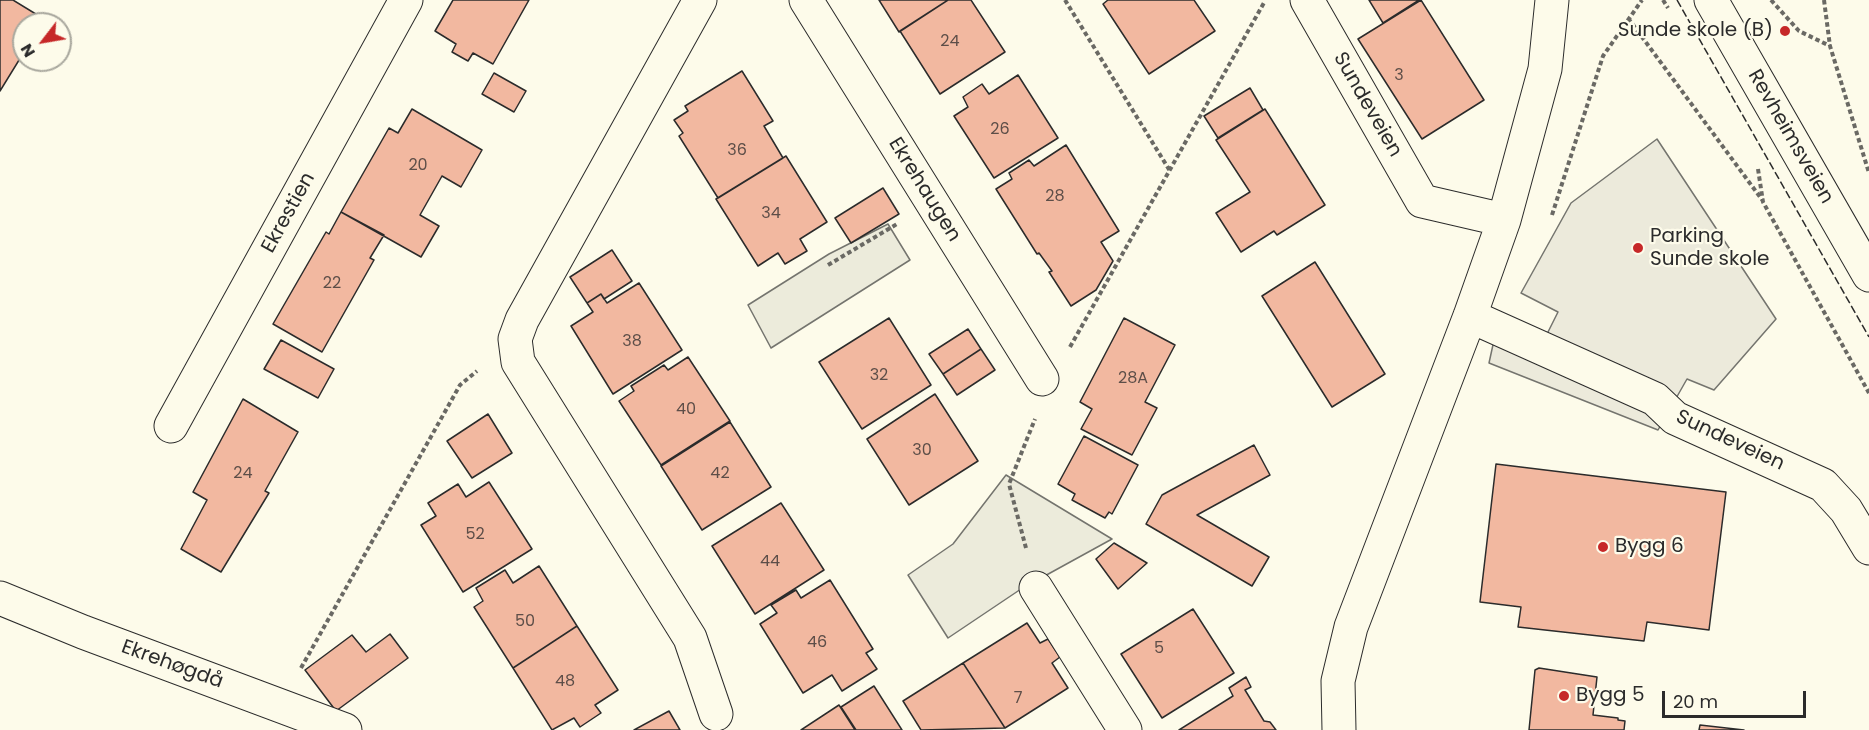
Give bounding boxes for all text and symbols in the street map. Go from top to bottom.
north arrow [12,12,72,72]
place label: Sunde skole (B) [1618,19,1773,43]
marker: Sunde skole (B) [1778,24,1792,38]
house number: 24 [940,32,960,52]
text: N [15,39,41,62]
street label: Sundeveien [1327,48,1407,162]
house number: 3 [1394,66,1404,86]
street label: Revheimsveien [1742,66,1838,208]
house number: 26 [990,120,1010,140]
street label: Ekrehaugen [882,133,966,247]
house number: 36 [727,141,747,161]
house number: 20 [408,156,428,176]
street label: Ekrestien [257,169,321,257]
house number: 28 [1045,187,1065,207]
house number: 34 [761,204,781,224]
place label: Parking Sunde skole [1650,225,1769,272]
marker: Parking Sunde skole [1631,241,1645,255]
house number: 22 [323,274,341,294]
house number: 38 [622,332,642,352]
house number: 32 [870,366,888,386]
house number: 28A [1118,369,1148,389]
house number: 40 [676,400,696,420]
street label: Sundeveien [1672,405,1788,477]
house number: 30 [912,441,932,461]
house number: 24 [233,464,253,484]
house number: 42 [710,464,730,484]
house number: 52 [465,525,485,545]
place label: Bygg 6 [1615,535,1684,559]
marker: Bygg 6 [1596,540,1610,554]
house number: 44 [760,552,780,572]
house number: 50 [515,612,535,632]
house number: 46 [807,633,827,653]
street label: Ekrehøgdå [118,635,226,695]
house number: 5 [1154,639,1164,659]
house number: 48 [555,672,575,692]
scale bar [1665,679,1809,717]
place label: Bygg 5 [1576,684,1644,708]
house number: 7 [1014,689,1022,709]
marker: Bygg 5 [1557,689,1571,703]
text: 20 m [1673,689,1718,714]

